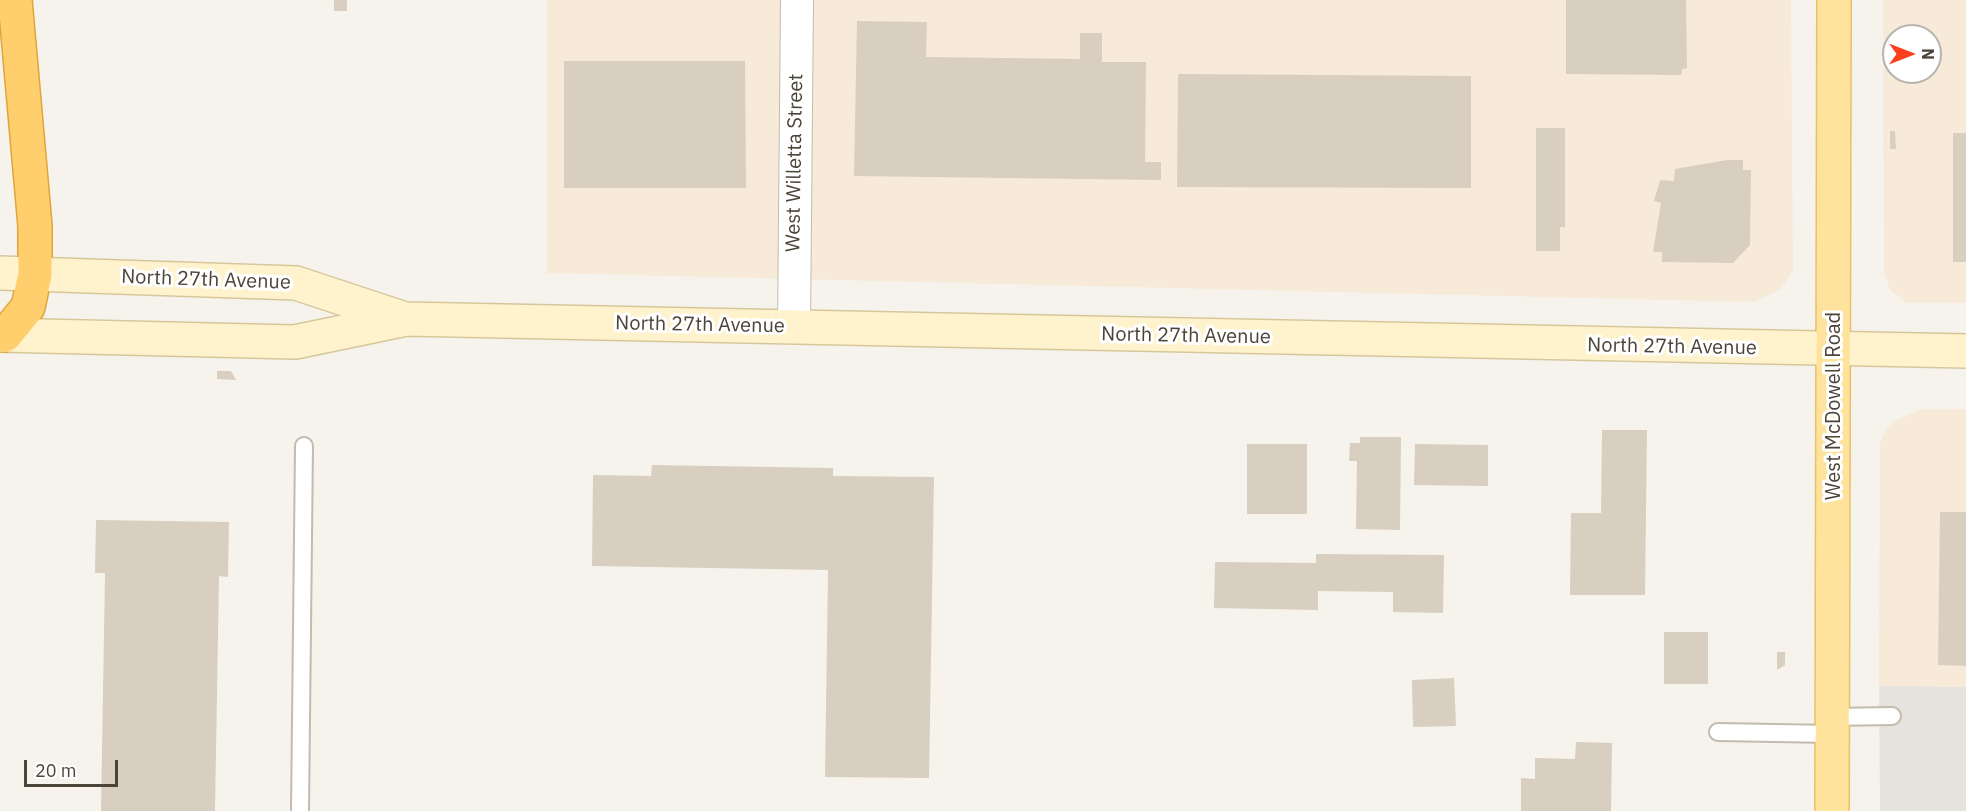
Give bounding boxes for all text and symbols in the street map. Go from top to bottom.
north arrow [1882,24,1942,84]
text: N [1918,48,1938,60]
street label: West Willetta Street [781,74,809,252]
street label: North 27th Avenue [121,265,291,295]
street label: North 27th Avenue [615,312,785,338]
street label: West McDowell Road [1822,312,1846,500]
street label: North 27th Avenue [1101,323,1271,349]
street label: North 27th Avenue [1587,334,1757,360]
scale bar [27,748,122,786]
text: 20 m [35,759,77,782]

